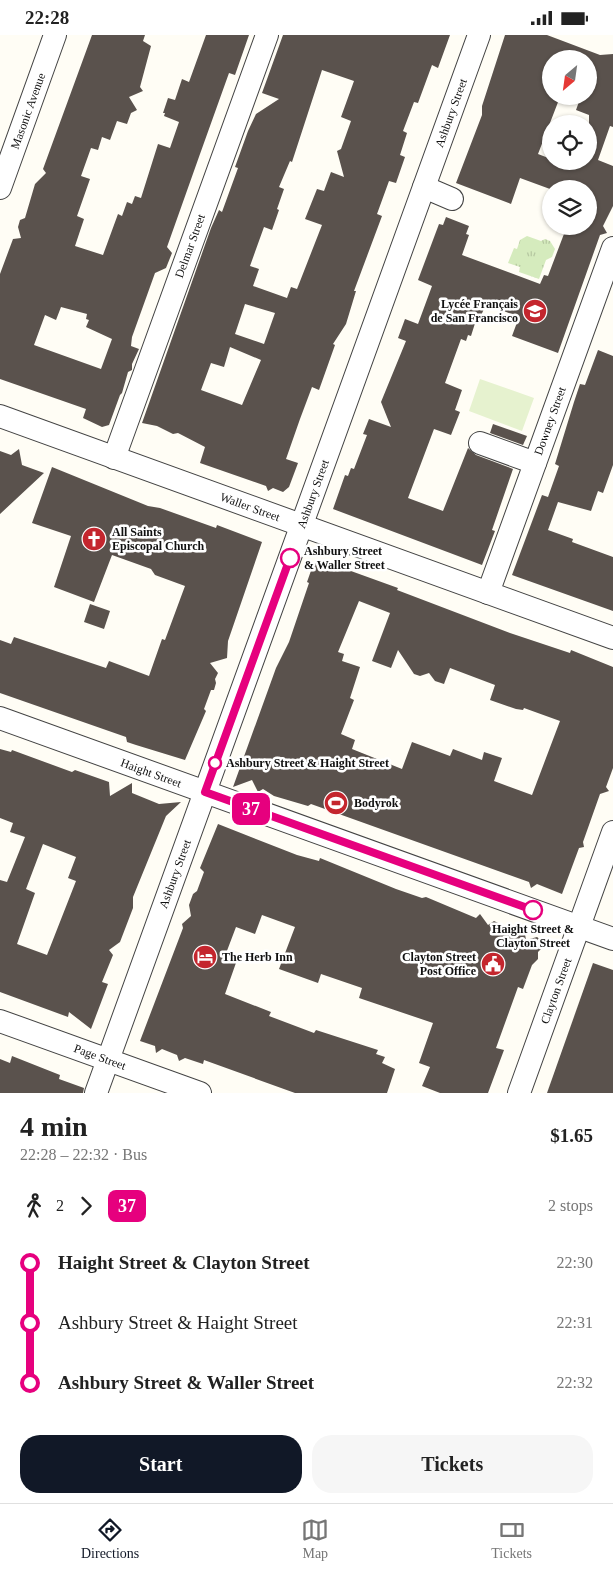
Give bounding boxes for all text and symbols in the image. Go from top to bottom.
text: 22:28 [25,7,69,28]
north arrow [542,50,598,105]
map controls [542,50,597,235]
street label: Masonic Avenue [8,71,48,151]
street label: Ashbury Street [432,76,470,149]
button: locate [542,115,597,170]
button: layers [542,180,597,235]
street label: Delmar Street [172,212,208,280]
place label: Lycée Français de San Francisco [431,297,518,325]
school or university icon: Lycée Français de San Francisco [522,298,548,324]
street label: Downey Street [531,384,569,457]
street label: Ashbury Street [294,457,332,530]
street label: Waller Street [218,490,282,525]
place label: All Saints Episcopal Church [112,525,204,553]
church icon: All Saints Episcopal Church [81,526,107,552]
place label: Ashbury Street & Waller Street [304,544,385,572]
marker: Ashbury Street & Waller Street [280,548,300,568]
street label: Haight Street [119,756,184,791]
marker: Ashbury Street & Haight Street [208,756,222,770]
place label: Ashbury Street & Haight Street [226,756,389,770]
sports icon: Bodyrok [323,790,349,816]
line badge: 37 [228,793,274,825]
place label: Bodyrok [354,796,399,810]
text: 37 [242,799,260,819]
street label: Ashbury Street [156,837,194,910]
marker: Haight Street & Clayton Street [523,900,543,920]
place label: Haight Street & Clayton Street [492,922,574,950]
hotel icon: The Herb Inn [192,944,218,970]
place label: The Herb Inn [222,950,293,964]
place label: Clayton Street Post Office [402,950,477,978]
public building icon: Clayton Street Post Office [480,951,506,977]
street label: Clayton Street [538,956,575,1026]
street label: Page Street [72,1041,129,1073]
text: 4 min [20,1111,88,1142]
text: $1.65 [550,1125,593,1146]
text: 22:28 – 22:32 · Bus [20,1146,147,1163]
icon: walk [20,1192,48,1220]
icon: forward [72,1192,100,1220]
text: 37 [118,1196,136,1216]
text: 2 [56,1197,64,1214]
text: 2 stops [548,1197,593,1214]
text: Haight Street & Clayton Street [58,1252,310,1273]
text: 22:30 [557,1254,593,1271]
text: Ashbury Street & Haight Street [58,1312,298,1333]
text: 22:31 [557,1314,593,1331]
text: Ashbury Street & Waller Street [58,1372,314,1393]
text: 22:32 [557,1374,593,1391]
button: Start [20,1435,302,1493]
button: Tickets [312,1435,593,1493]
tab: Directions [81,1516,139,1562]
tab: Map [301,1516,329,1562]
tab: Tickets [491,1516,532,1562]

